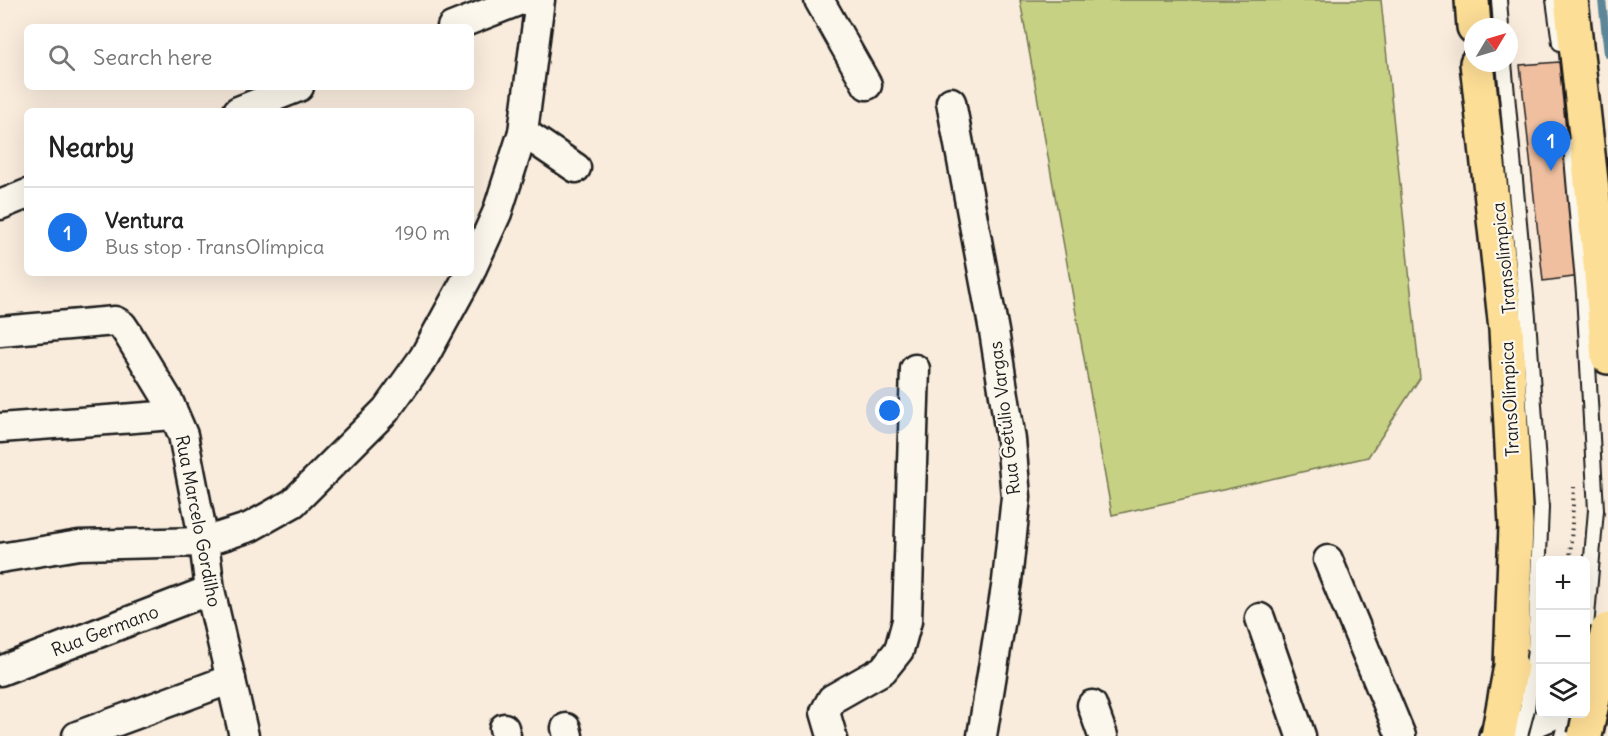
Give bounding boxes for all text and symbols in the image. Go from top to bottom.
north arrow [1464,18,1518,72]
search box [24,24,474,90]
icon: search [45,41,78,74]
text: Search here [93,43,212,71]
pin: 1 [1532,122,1570,171]
text: Nearby [48,131,134,164]
street label: Transolímpica [1486,201,1521,315]
text: Ventura [105,206,184,234]
text: 1 [64,220,71,245]
text: 190 m [395,220,450,245]
text: Bus stop · TransOlímpica [105,234,325,259]
street label: Rua Getúlio Vargas [984,340,1025,496]
street label: TransOlímpica [1495,341,1524,457]
your location [875,396,904,425]
street label: Rua Marcelo Gordilho [171,433,226,609]
map controls [1536,556,1590,718]
button: + [1536,556,1590,610]
street label: Rua Germano [48,600,162,662]
button: − [1536,610,1590,664]
button: layers [1536,664,1590,718]

